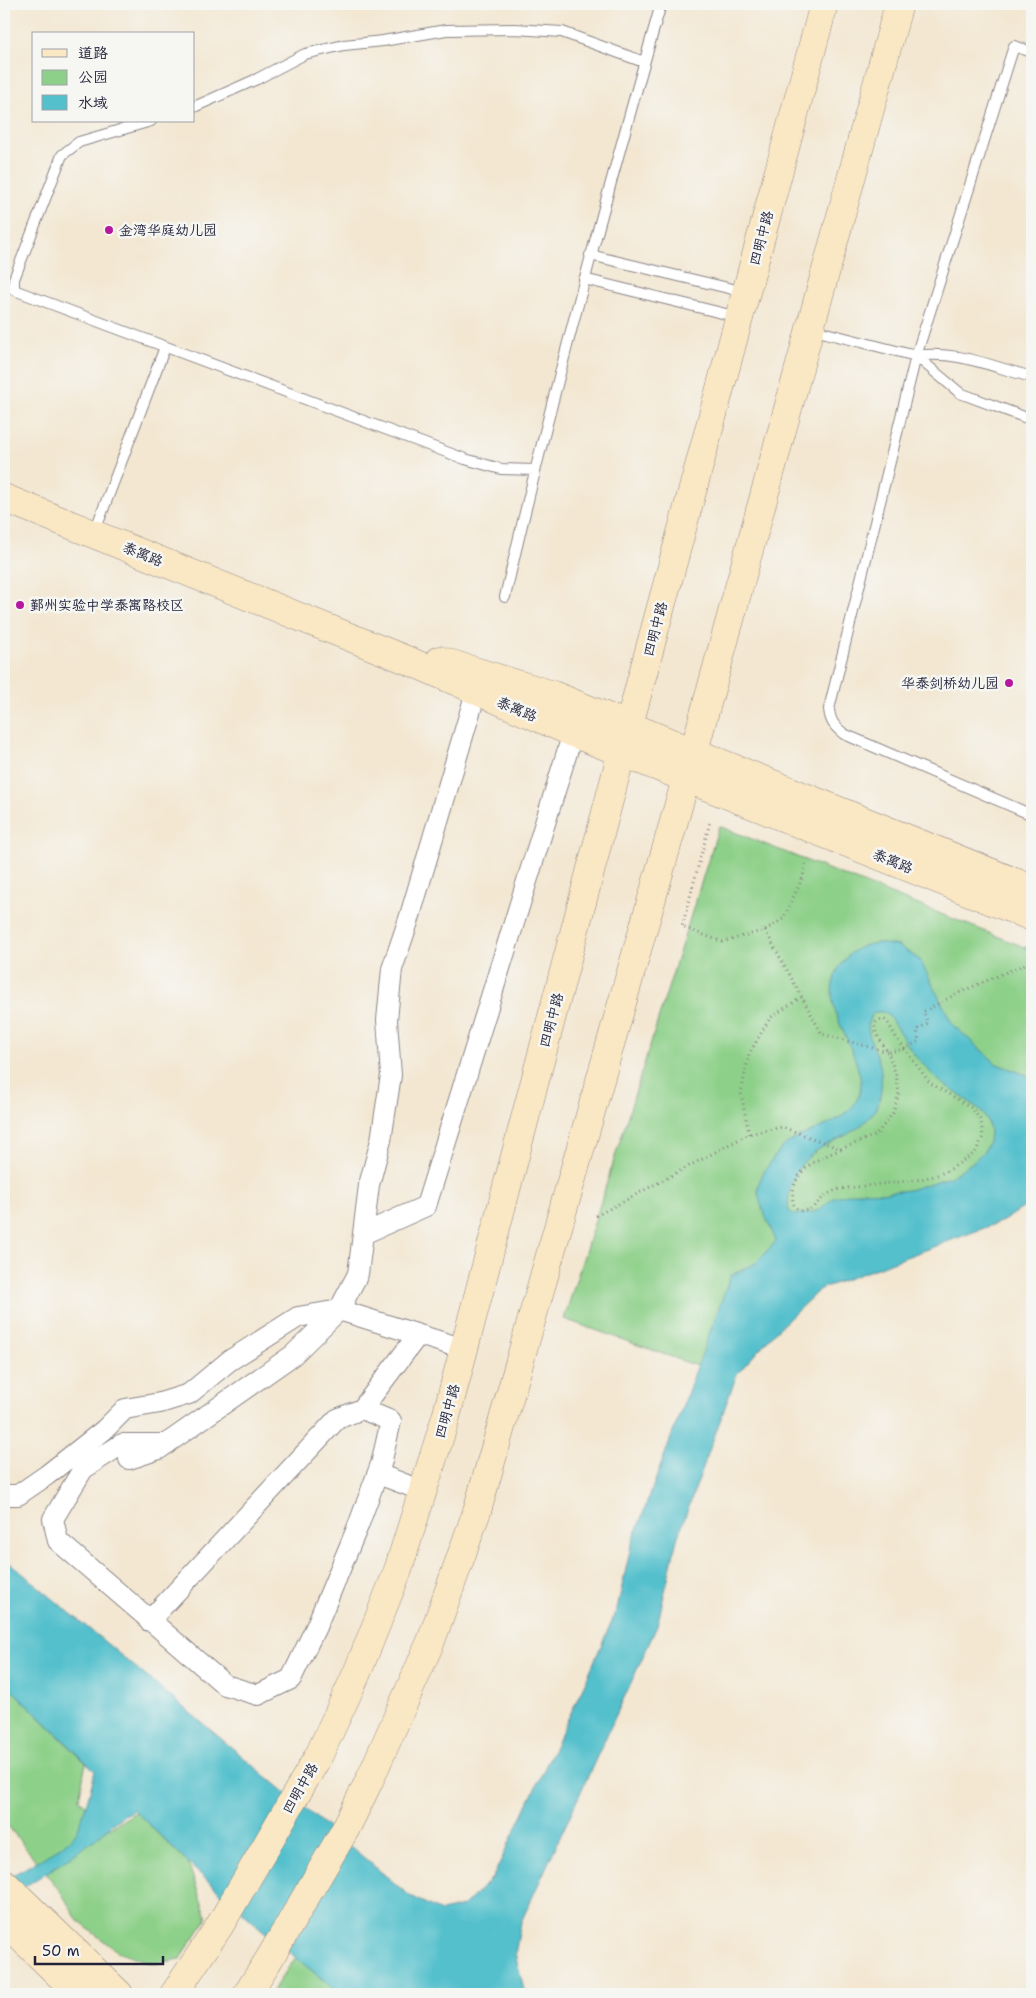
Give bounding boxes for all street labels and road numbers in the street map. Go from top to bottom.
street label: 四明中路 [745,209,777,267]
street label: 泰寓路 [120,538,166,570]
street label: 四明中路 [639,600,671,658]
street label: 泰寓路 [494,693,540,725]
street label: 泰寓路 [870,845,916,877]
street label: 四明中路 [535,991,567,1049]
street label: 四明中路 [431,1382,463,1440]
street label: 四明中路 [278,1759,322,1817]

